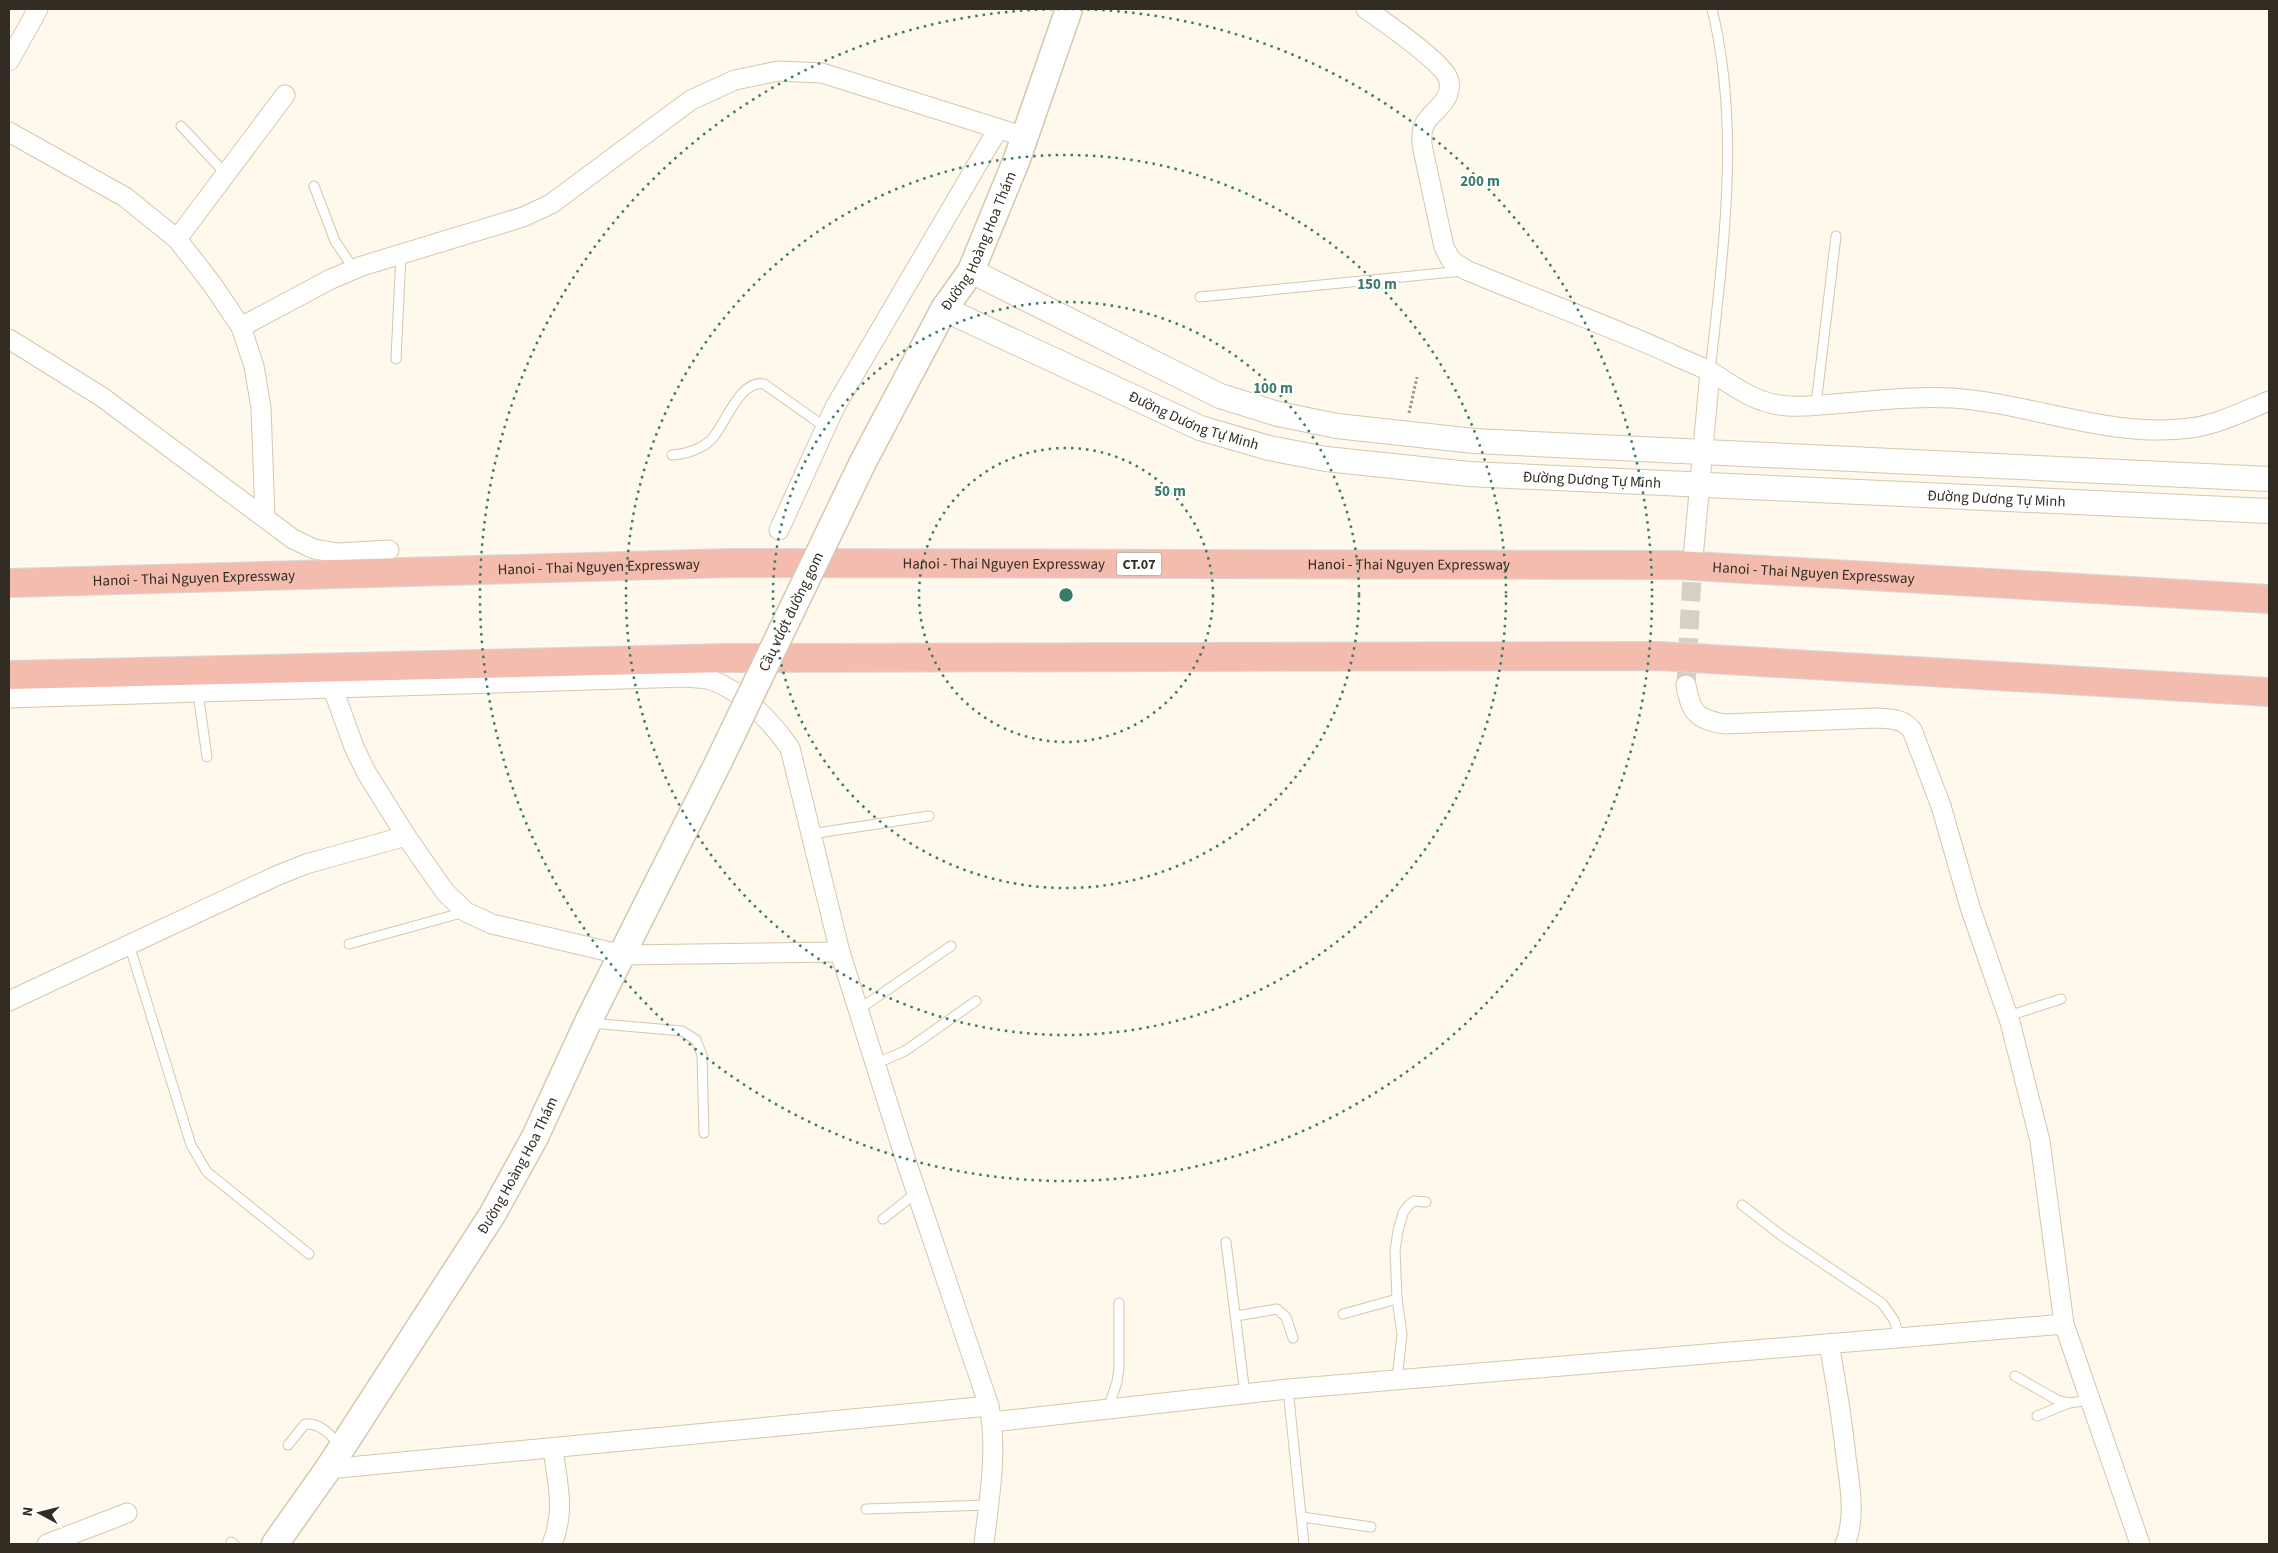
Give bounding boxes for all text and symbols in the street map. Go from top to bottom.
street label: Đường Hoàng Hoa Thám [936,168,1022,315]
text: 200 m [1460,171,1500,192]
text: 150 m [1357,274,1397,295]
text: 100 m [1253,378,1293,399]
street label: Đường Dương Tự Minh [1125,386,1261,456]
street label: Đường Dương Tự Minh [1522,466,1662,494]
text: 50 m [1154,481,1186,502]
street label: Đường Dương Tự Minh [1927,485,2066,513]
street label: Cầu vượt đường gom [754,549,829,675]
road number: CT.07 [1116,552,1162,576]
street label: Hanoi - Thai Nguyen Expressway [902,553,1105,575]
street label: Hanoi - Thai Nguyen Expressway [497,554,700,580]
street label: Hanoi - Thai Nguyen Expressway [1307,554,1510,576]
street label: Hanoi - Thai Nguyen Expressway [1712,557,1915,590]
street label: Hanoi - Thai Nguyen Expressway [92,565,295,592]
centre of rings [1057,586,1075,604]
street label: Đường Hoàng Hoa Thám [472,1093,563,1238]
north arrow [15,1488,65,1538]
text: N [18,1506,39,1517]

